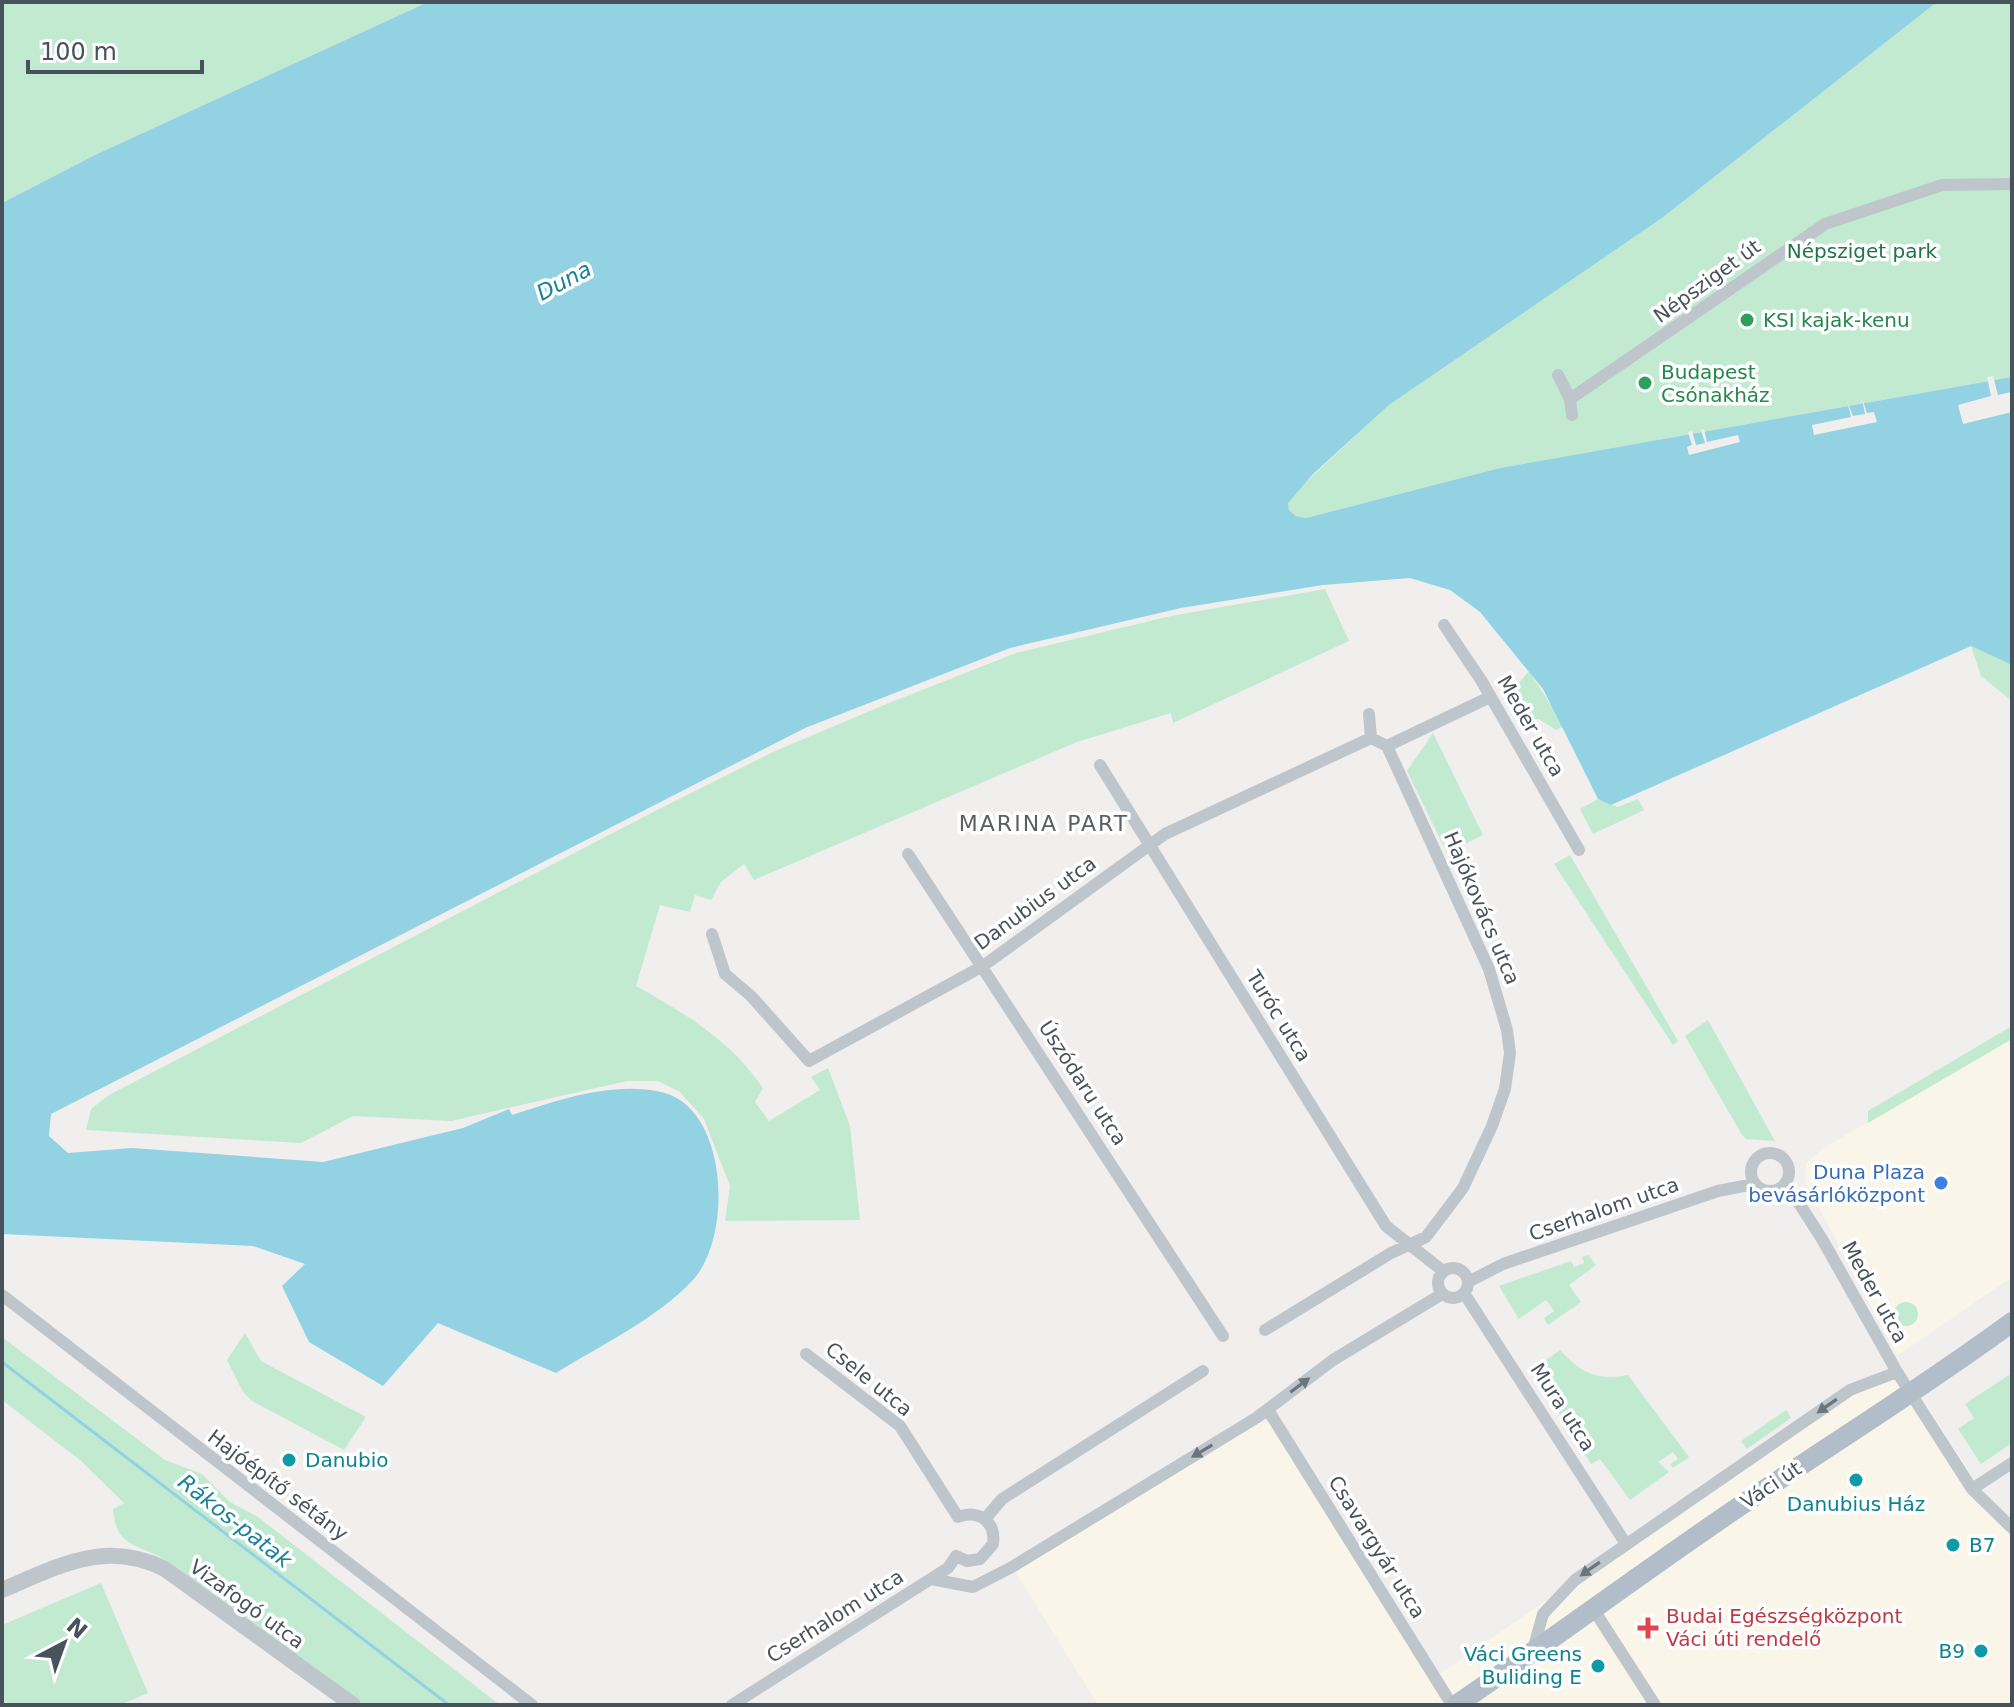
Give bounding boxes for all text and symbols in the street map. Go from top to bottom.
scale bar [28,24,202,74]
text: 100 m [40,38,117,66]
street label: Népsziget út [1649,234,1765,328]
park label: Népsziget park [1787,239,1938,263]
water label: Duna [532,256,596,306]
place label: KSI kajak-kenu [1763,308,1910,332]
marker: KSI kajak-kenu [1738,311,1756,329]
place label: Budapest Csónakház [1661,360,1770,407]
marker: Budapest Csónakház [1636,374,1654,392]
street label: Meder utca [1492,671,1570,781]
district label: MARINA PART [959,811,1129,836]
street label: Hajókovács utca [1439,828,1525,988]
street label: Danubius utca [970,851,1100,955]
street label: Turóc utca [1241,965,1316,1066]
street label: Úszódaru utca [1034,1016,1132,1150]
place label: Duna Plaza bevásárlóközpont [1748,1160,1925,1207]
street label: Cserhalom utca [1526,1172,1682,1246]
marker: Duna Plaza bevásárlóközpont [1932,1174,1950,1192]
street label: Meder utca [1837,1237,1913,1347]
street label: Csele utca [821,1337,917,1421]
street label: Mura utca [1526,1358,1600,1456]
one-way arrow [1290,1377,1310,1393]
one-way arrow [1817,1398,1838,1413]
street label: Hajóépítő sétány [203,1424,353,1546]
one-way arrow [1191,1444,1213,1458]
place label: Danubio [305,1448,389,1472]
marker: Danubio [280,1451,298,1469]
street label: Váci út [1736,1456,1806,1514]
water label: Rákos-patak [173,1469,298,1574]
street label: Csavargyár utca [1323,1471,1431,1623]
marker: Danubius Ház [1847,1471,1865,1489]
place label: Danubius Ház [1787,1492,1925,1516]
place label: B7 [1969,1533,1995,1557]
marker: B7 [1944,1536,1962,1554]
street label: Vizafogó utca [185,1554,309,1654]
one-way arrow [1580,1561,1601,1576]
street label: Cserhalom utca [762,1564,908,1668]
north arrow [24,1603,104,1683]
place label: Budai Egészségközpont Váci úti rendelő [1666,1604,1902,1651]
text: N [62,1613,92,1644]
marker: Budai Egészségközpont Váci úti rendelő [1637,1617,1659,1639]
place label: B9 [1939,1639,1965,1663]
place label: Váci Greens Buliding E [1464,1642,1582,1689]
marker: B9 [1972,1642,1990,1660]
marker: Váci Greens Buliding E [1589,1657,1607,1675]

